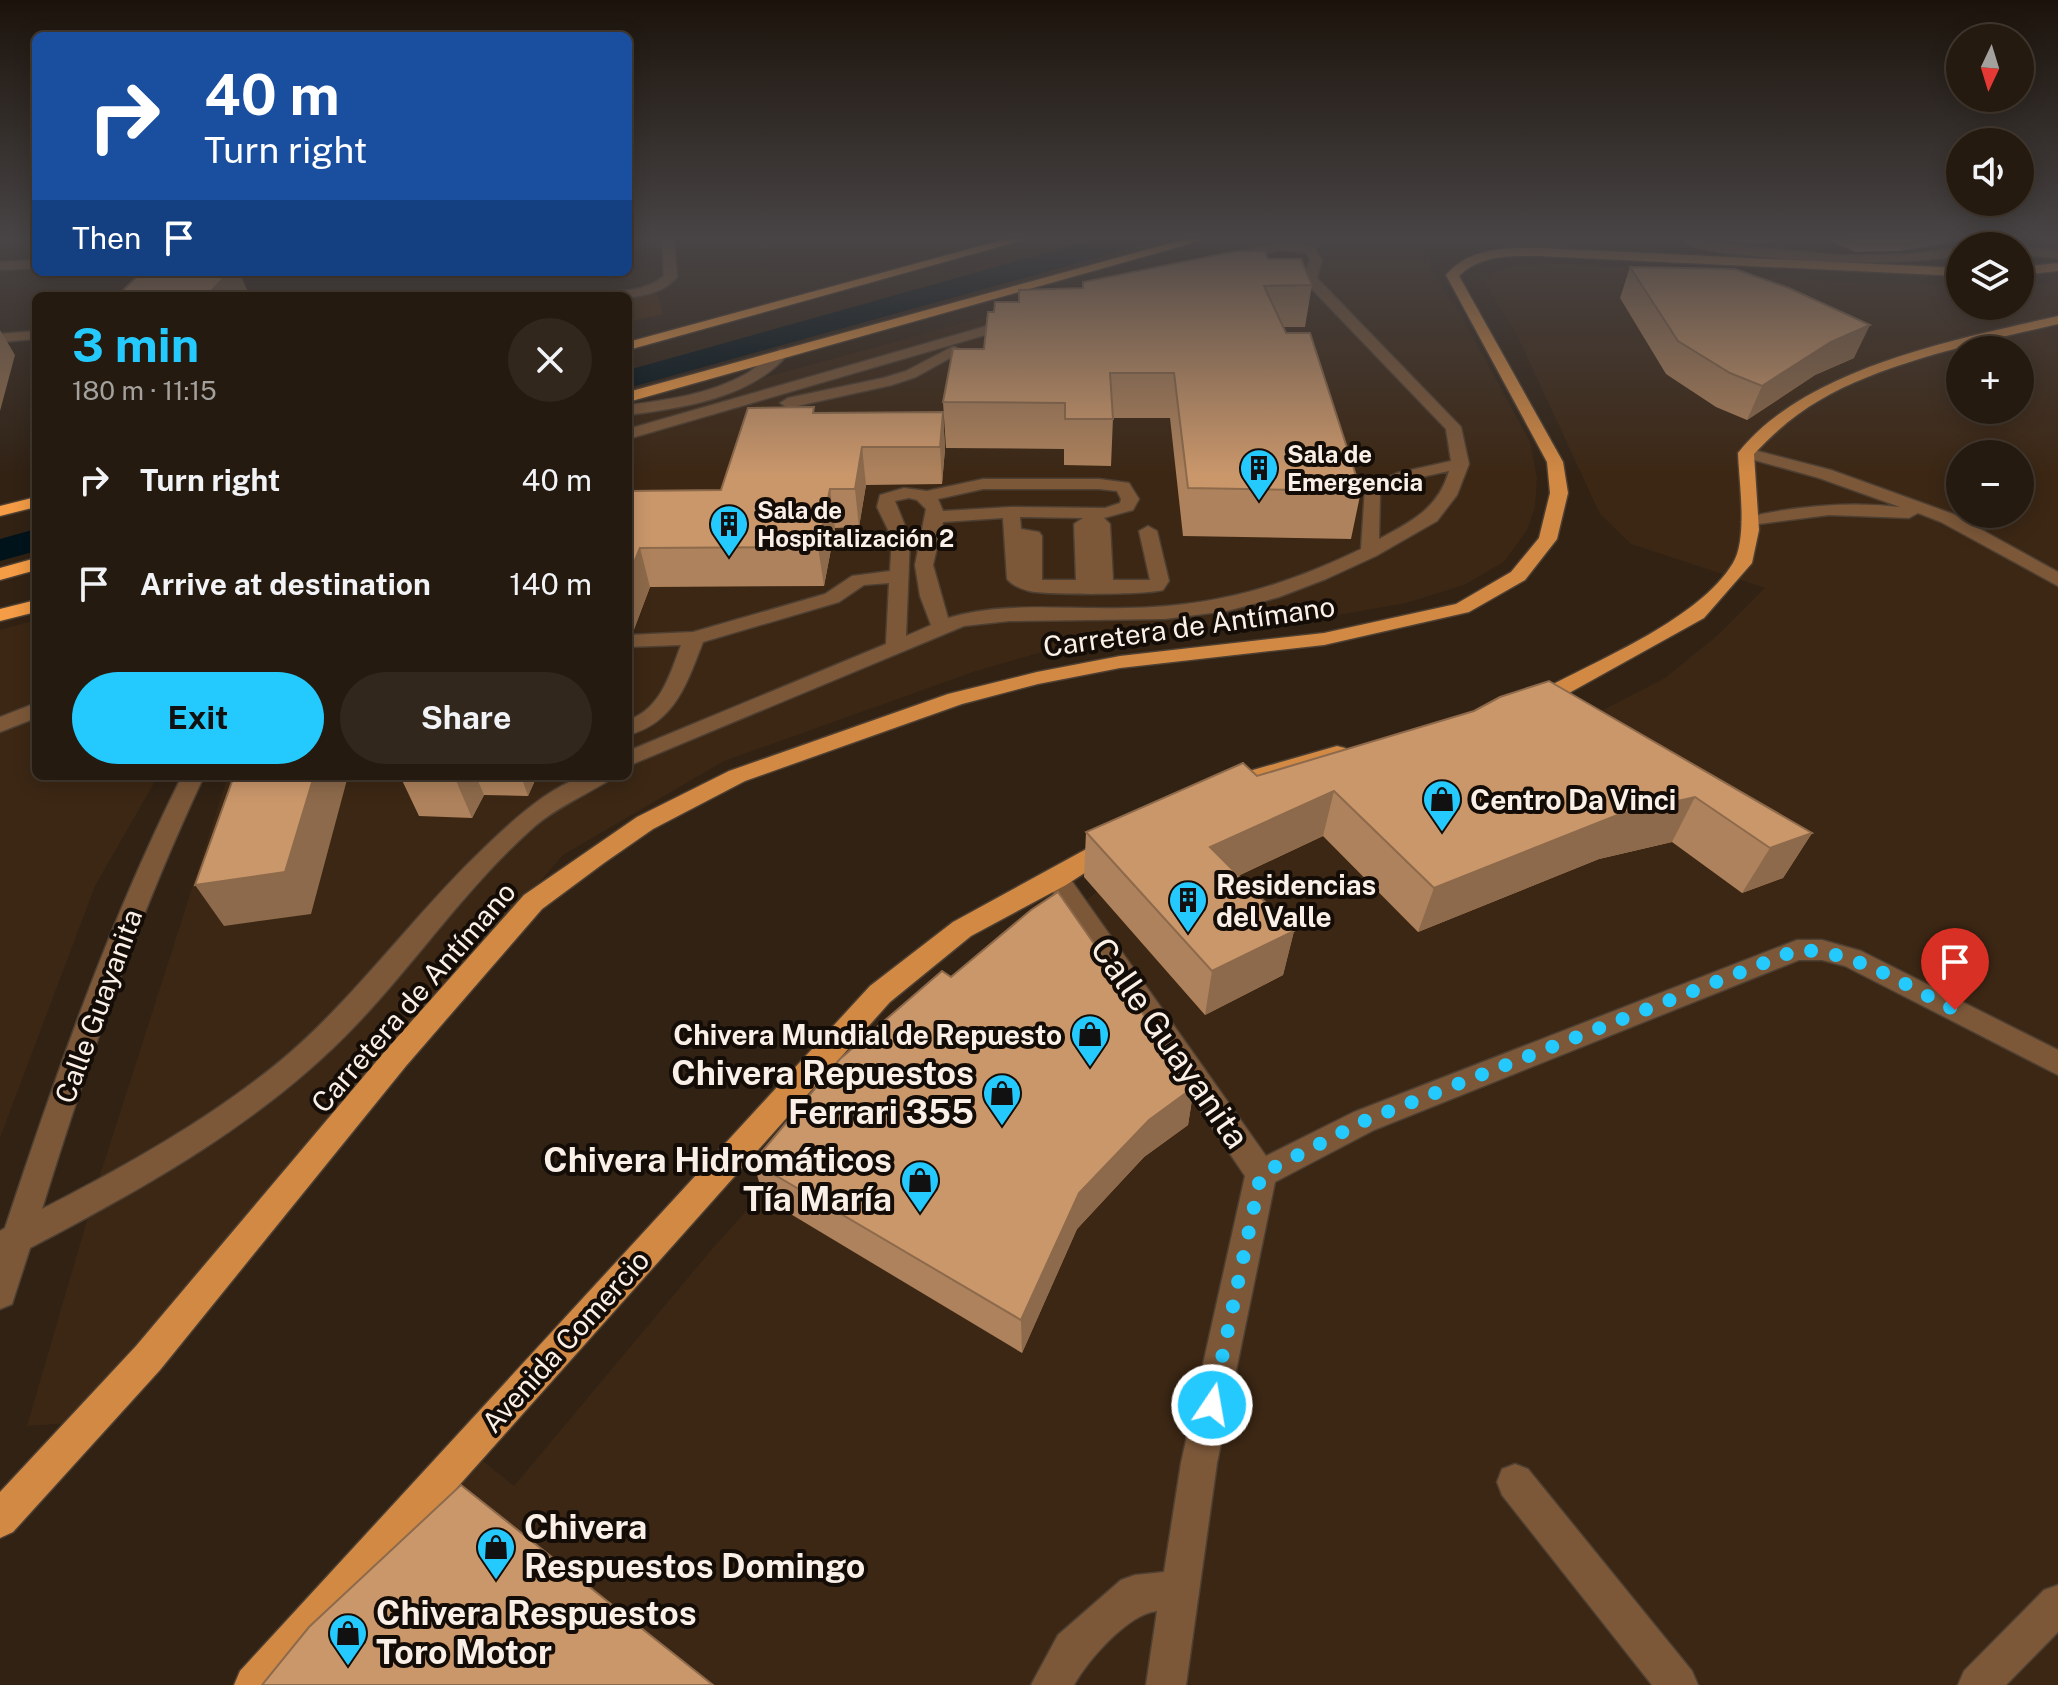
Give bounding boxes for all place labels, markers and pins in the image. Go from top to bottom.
place label: Sala de Emergencia [1287,440,1423,496]
building icon: Sala de Emergencia [1238,447,1280,502]
place label: Sala de Hospitalización 2 [757,496,954,552]
building icon: Sala de Hospitalización 2 [708,503,750,558]
shop icon: Centro Da Vinci [1421,778,1463,833]
place label: Centro Da Vinci [1470,783,1676,816]
place label: Residencias del Valle [1216,868,1376,933]
building icon: Residencias del Valle [1167,879,1209,934]
pin [1921,928,1989,1010]
shop icon: Chivera Mundial de Repuesto [1069,1013,1111,1068]
place label: Chivera Mundial de Repuesto [673,1018,1062,1051]
place label: Chivera Repuestos Ferrari 355 [671,1053,974,1132]
shop icon: Chivera Repuestos Ferrari 355 [981,1072,1023,1127]
place label: Chivera Hidromáticos Tía María [543,1140,892,1219]
shop icon: Chivera Hidromáticos Tía María [899,1159,941,1214]
place label: Chivera Respuestos Domingo [524,1507,865,1586]
shop icon: Chivera Respuestos Domingo [475,1526,517,1581]
place label: Chivera Respuestos Toro Motor [376,1593,697,1672]
shop icon: Chivera Respuestos Toro Motor [327,1612,369,1667]

